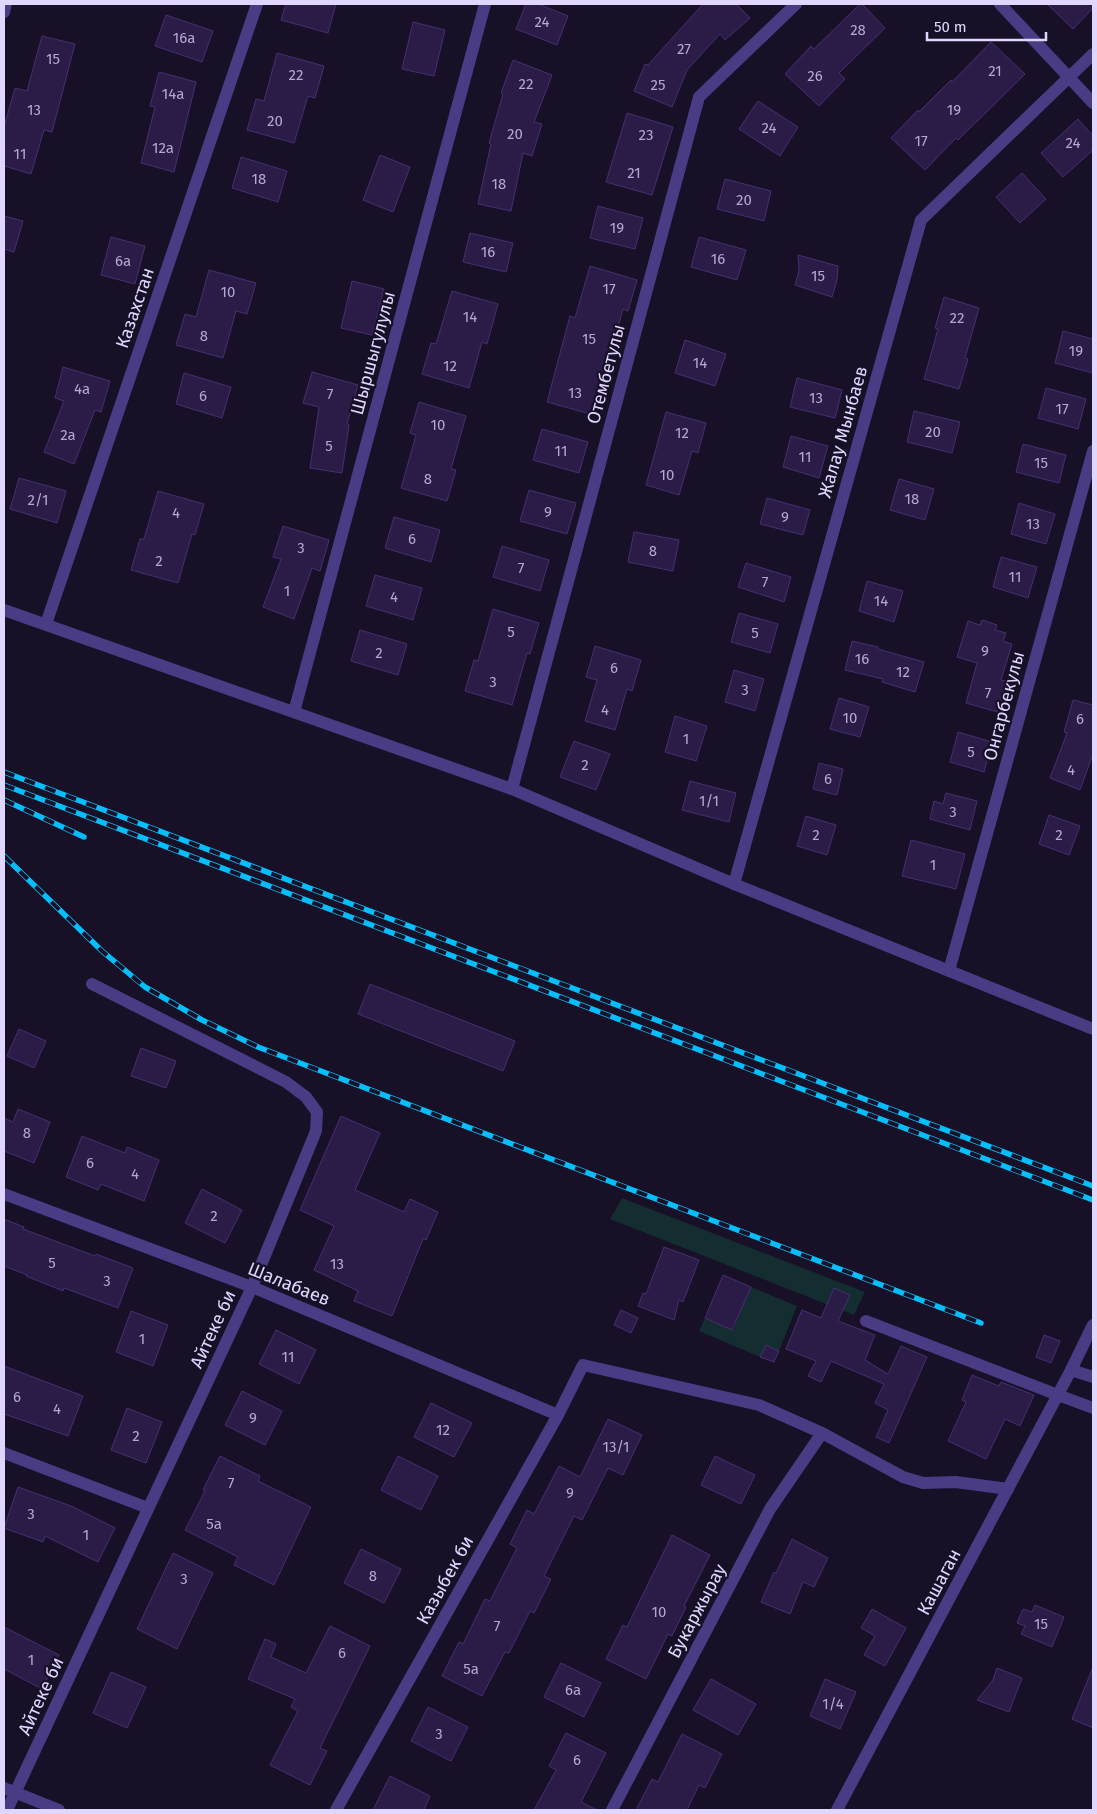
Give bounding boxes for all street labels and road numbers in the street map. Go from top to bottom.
street label: Казахстан [111,265,159,351]
street label: Шыршыгулулы [346,289,400,417]
street label: Отембетулы [582,322,630,426]
street label: Жалау Мынбаев [814,364,872,500]
street label: Онгарбекулы [979,649,1029,763]
street label: Шалабаев [245,1258,333,1310]
street label: Айтеке би [185,1286,241,1372]
street label: Казыбек би [412,1532,478,1628]
street label: Кашаган [912,1545,966,1619]
street label: Букаржырау [663,1560,731,1662]
street label: Айтеке би [13,1653,69,1739]

